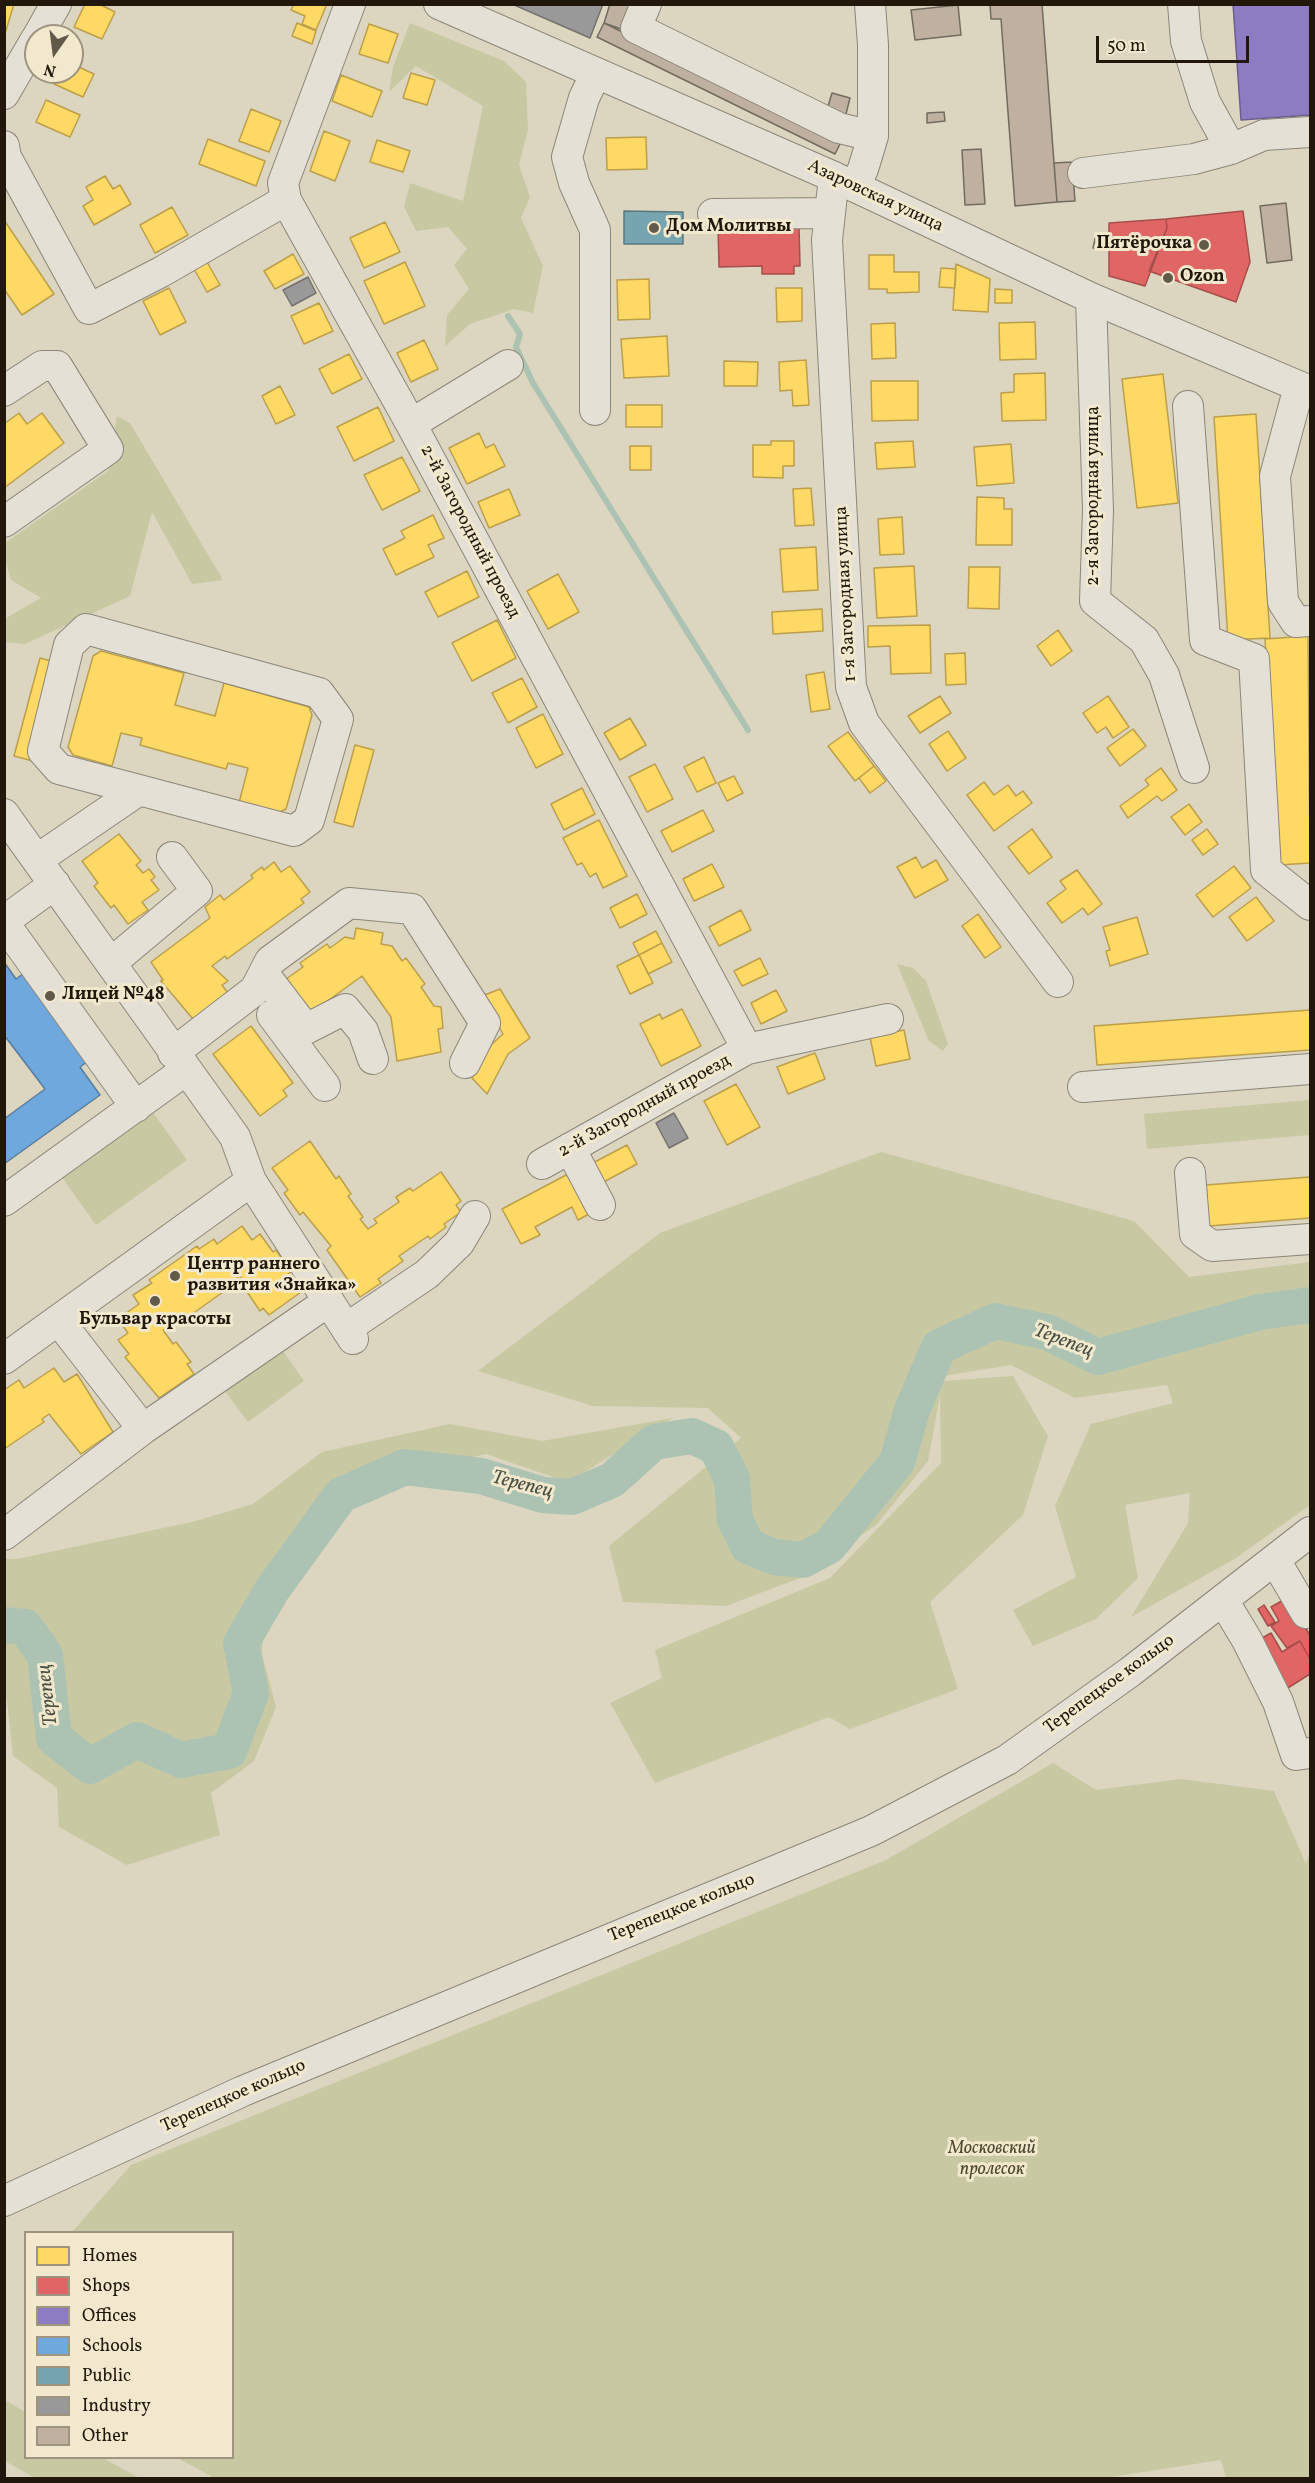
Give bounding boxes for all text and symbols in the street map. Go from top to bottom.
north arrow [24,24,84,84]
scale bar [1099,24,1252,62]
text: 50 m [1107,34,1146,59]
text: N [42,57,58,82]
street label: Азаровская улица [804,156,946,238]
place label: Дом Молитвы [666,217,791,239]
marker: Дом Молитвы [647,221,661,235]
place label: Пятёрочка [1096,234,1192,256]
marker: Пятёрочка [1197,238,1211,252]
place label: Ozon [1180,267,1225,289]
marker: Ozon [1161,271,1175,285]
street label: 2-я Загородная улица [1084,406,1106,586]
street label: 2-й Загородный проезд [414,442,524,622]
street label: 1-я Загородная улица [832,505,862,683]
place label: Лицей №48 [62,985,165,1007]
marker: Лицей №48 [43,989,57,1003]
street label: 2-й Загородный проезд [555,1051,735,1163]
place label: Центр раннего развития «Знайка» [187,1255,356,1298]
marker: Центр раннего развития «Знайка» [168,1269,182,1283]
marker: Бульвар красоты [148,1294,162,1308]
place label: Бульвар красоты [79,1310,231,1332]
water label: Терепец [1030,1320,1096,1364]
water label: Терепец [489,1467,555,1505]
street label: Терепецкое кольцо [1041,1630,1179,1740]
water label: Терепец [33,1663,65,1727]
street label: Терепецкое кольцо [606,1870,758,1948]
street label: Терепецкое кольцо [158,2055,310,2139]
park label: Московский пролесок [948,2139,1036,2182]
legend [24,2231,234,2459]
text: Homes [82,2244,137,2269]
text: Shops [82,2274,130,2299]
text: Offices [82,2304,137,2329]
text: Schools [82,2334,142,2359]
text: Public [82,2364,131,2389]
text: Industry [82,2394,151,2419]
text: Other [82,2424,128,2449]

